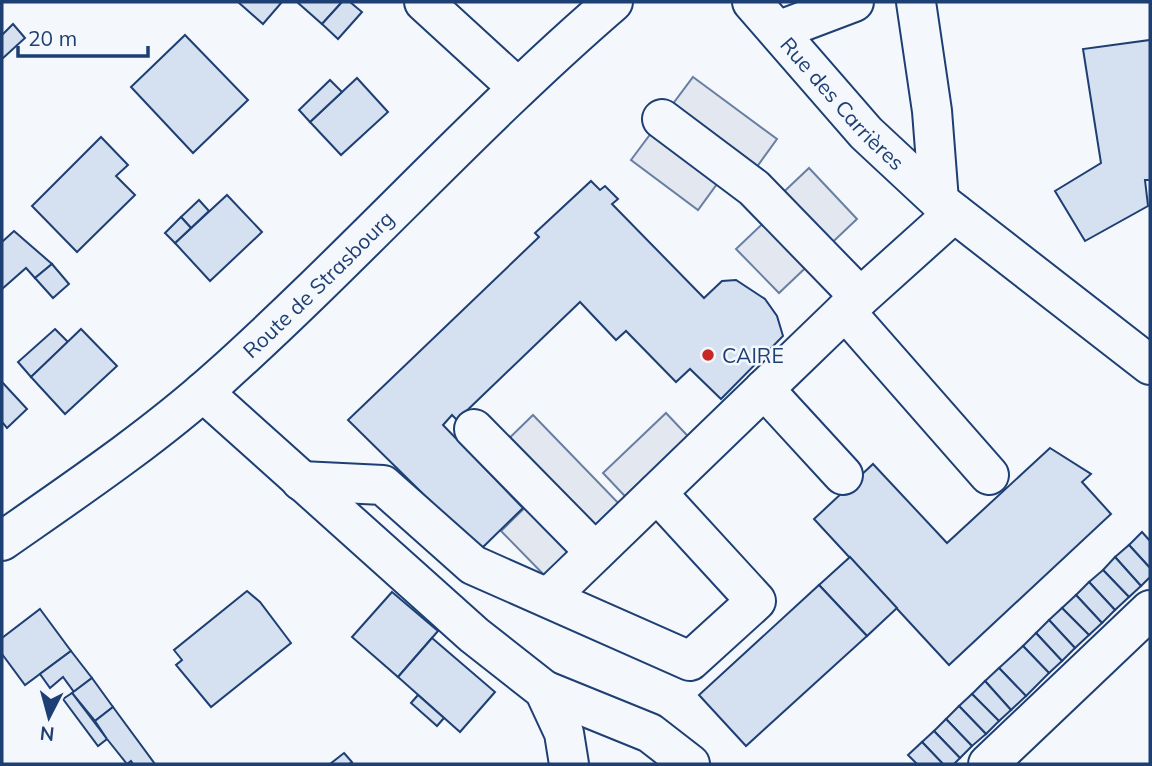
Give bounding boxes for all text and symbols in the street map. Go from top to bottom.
scale bar [18,14,147,58]
text: 20 m [28,25,77,51]
street label: Rue des Carrières [775,31,910,175]
street label: Route de Strasbourg [237,205,399,363]
place label: CAIRE [722,342,784,368]
marker: CAIRE [700,347,716,363]
north arrow [14,682,84,752]
text: N [39,721,56,747]

